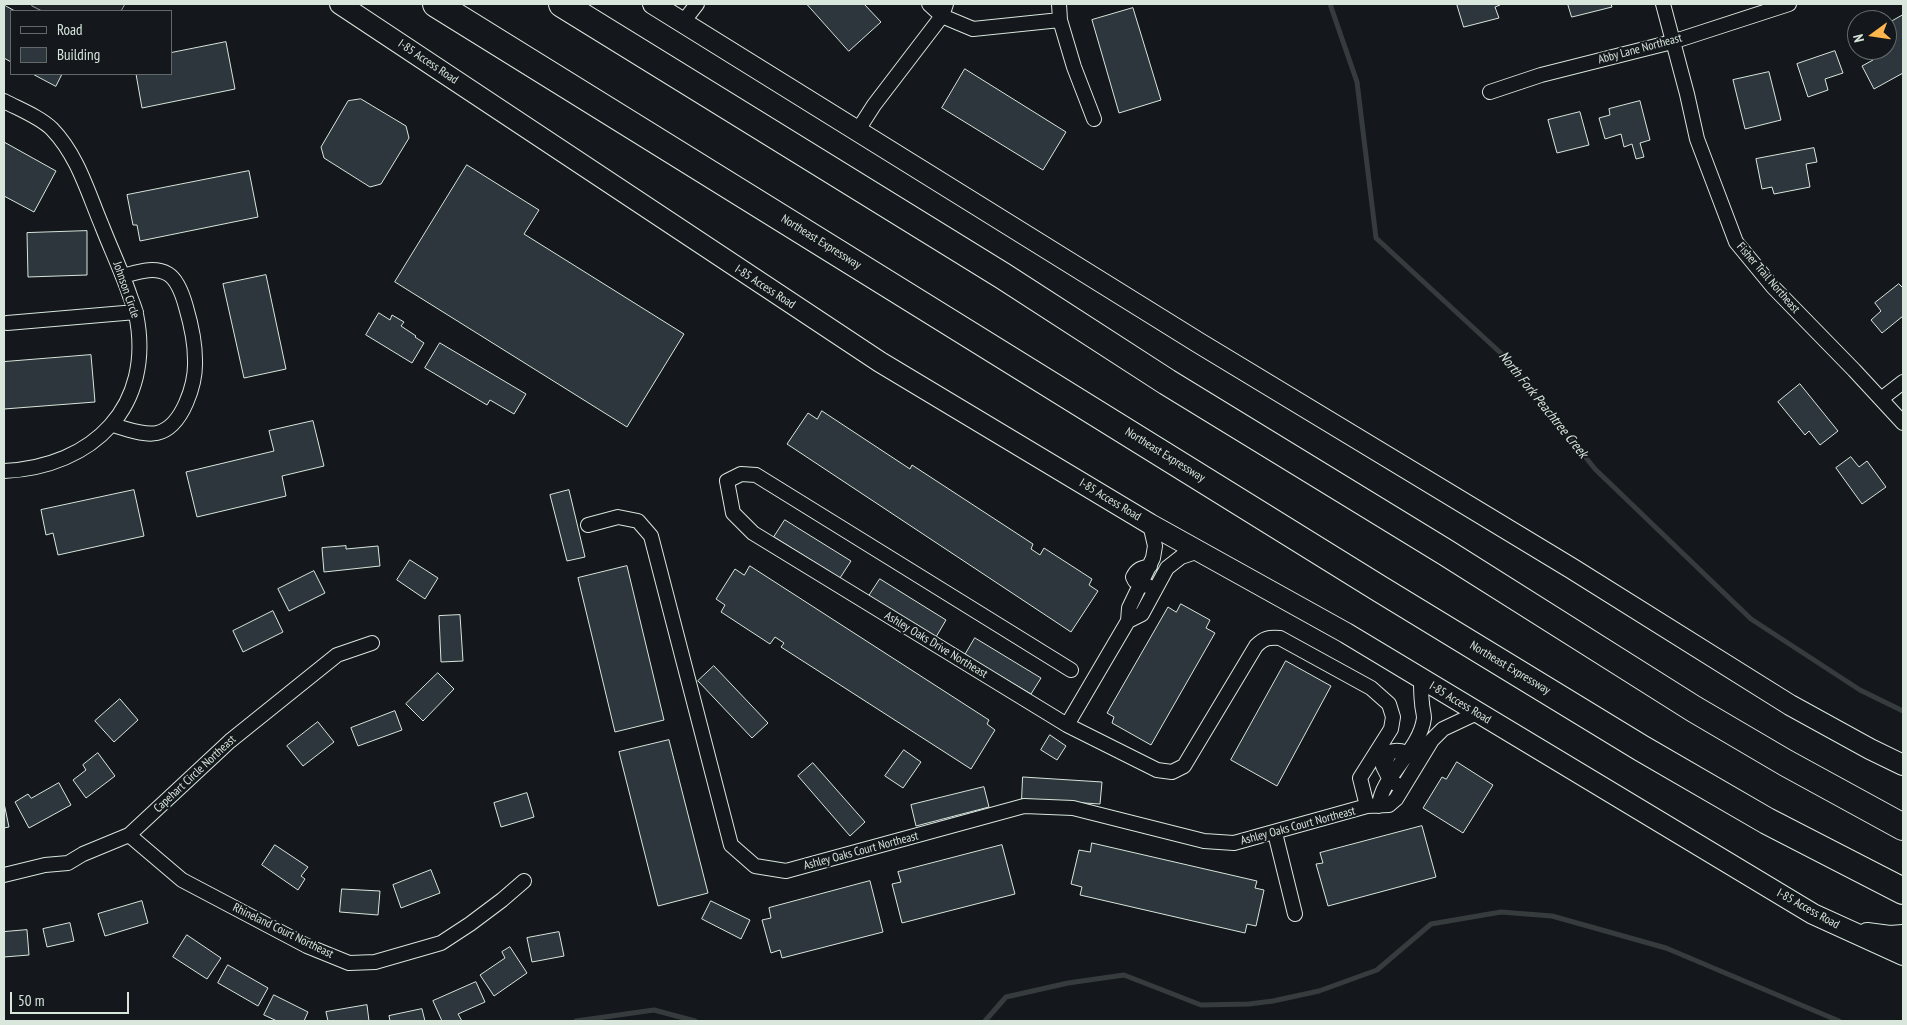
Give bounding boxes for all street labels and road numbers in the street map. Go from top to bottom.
street label: Abby Lane Northeast [1596,31,1684,67]
street label: I-85 Access Road [395,37,461,87]
street label: Northeast Expressway [778,212,864,272]
street label: Fisher Trail Northeast [1733,240,1803,316]
street label: Johnson Circle [110,260,142,320]
street label: I-85 Access Road [732,262,798,312]
street label: Northeast Expressway [1122,425,1208,485]
street label: I-85 Access Road [1077,476,1143,524]
street label: Ashley Oaks Drive Northeast [882,609,990,681]
street label: Northeast Expressway [1467,638,1553,698]
street label: I-85 Access Road [1427,679,1493,727]
street label: Capehart Circle Northeast [151,732,239,816]
street label: Ashley Oaks Court Northeast [1239,804,1357,848]
street label: Ashley Oaks Court Northeast [802,829,920,873]
street label: I-85 Access Road [1774,886,1842,932]
street label: Rhineland Court Northeast [230,900,336,962]

